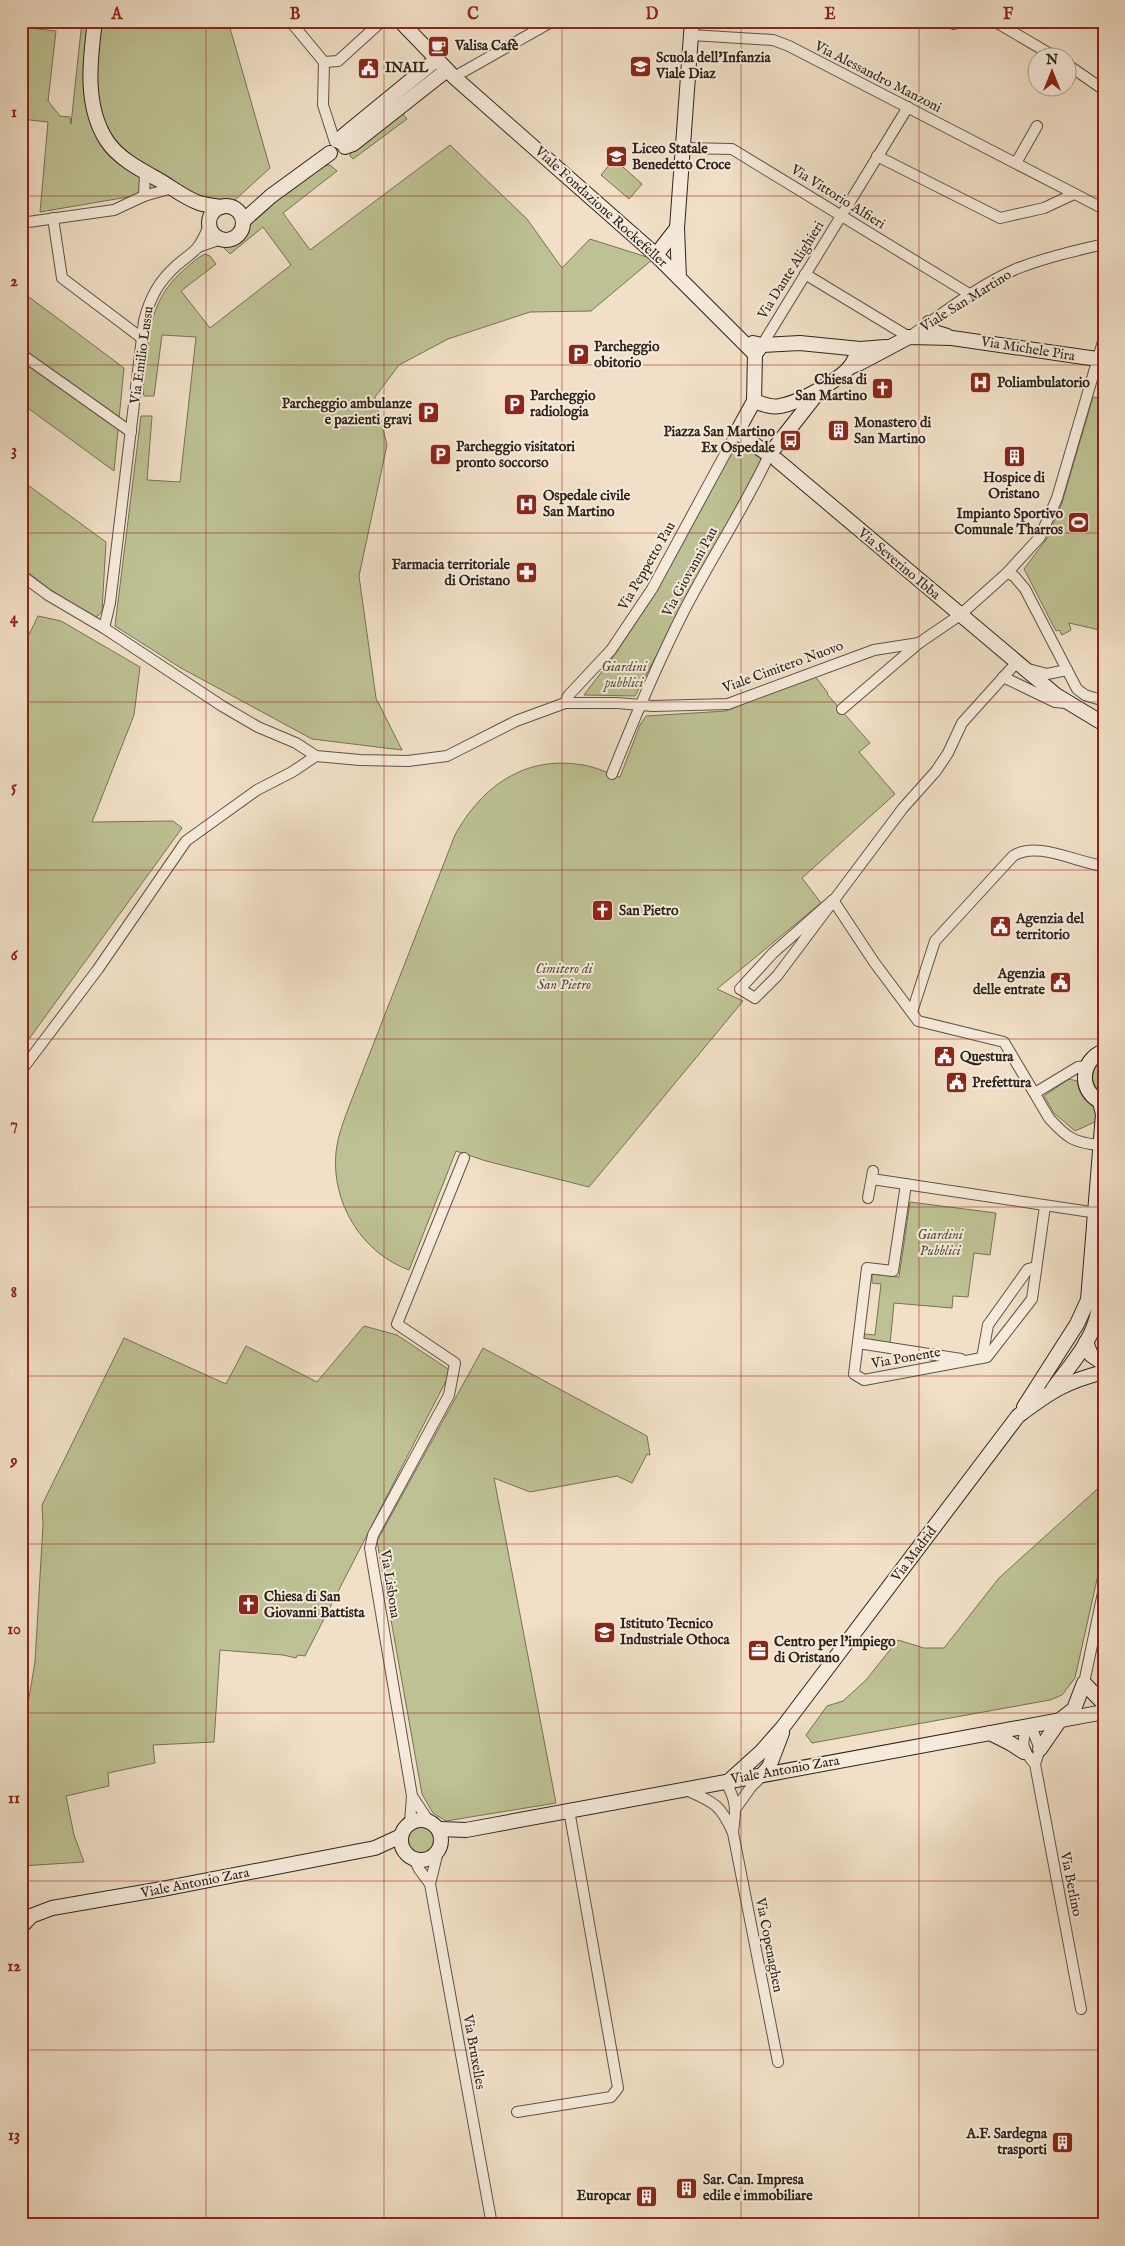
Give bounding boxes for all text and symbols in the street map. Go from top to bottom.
text: A [111,5,124,25]
text: B [290,5,301,25]
text: C [467,5,479,25]
text: D [646,5,659,25]
text: E [824,5,836,25]
text: F [1003,5,1014,25]
cafe icon: Valisa Cafè [427,34,451,58]
place label: Valisa Cafè [454,37,519,55]
street label: Via Alessandro Manzoni [811,37,945,117]
north arrow [1028,48,1078,98]
place label: Scuola dell'Infanzia Viale Diaz [655,49,772,83]
text: N [1045,51,1058,69]
school or university icon: Scuola dell'Infanzia Viale Diaz [628,54,652,78]
public building icon: INAIL [357,56,381,80]
place label: INAIL [385,59,429,77]
text: 1 [11,103,17,123]
place label: Liceo Statale Benedetto Croce [632,140,731,174]
street label: Viale Fondazione Rockefeller [530,142,671,271]
school or university icon: Liceo Statale Benedetto Croce [604,145,628,169]
street label: Via Vittorio Alfieri [787,160,889,233]
street label: Via Dante Alighieri [753,217,828,323]
street label: Viale San Martino [916,266,1015,337]
text: 2 [10,272,18,292]
street label: Via Emilio Lussu [126,305,158,406]
street label: Via Michele Pira [979,333,1077,365]
place label: Parcheggio obitorio [594,338,660,372]
parking icon: Parcheggio obitorio [566,343,590,367]
place label: Chiesa di San Martino [795,371,867,405]
hospital icon: Poliambulatorio [969,371,993,395]
place label: Poliambulatorio [997,374,1090,392]
church icon: Chiesa di San Martino [871,376,895,400]
place label: Parcheggio radiologia [530,387,596,421]
parking icon: Parcheggio radiologia [502,392,526,416]
place label: Parcheggio ambulanze e pazienti gravi [282,395,413,429]
parking icon: Parcheggio ambulanze e pazienti gravi [416,400,440,424]
place label: Monastero di San Martino [854,414,931,448]
building icon: Monastero di San Martino [826,419,850,443]
place label: Piazza San Martino Ex Ospedale [663,423,776,457]
bus stop icon: Piazza San Martino Ex Ospedale [779,428,803,452]
place label: Parcheggio visitatori pronto soccorso [455,438,575,472]
text: 3 [11,441,17,461]
parking icon: Parcheggio visitatori pronto soccorso [428,443,452,467]
building icon: Hospice di Oristano [1002,444,1026,468]
place label: Hospice di Oristano [983,469,1045,503]
place label: Ospedale civile San Martino [543,487,631,521]
hospital icon: Ospedale civile San Martino [515,492,539,516]
place label: Impianto Sportivo Comunale Tharros [954,505,1063,539]
sports icon: Impianto Sportivo Comunale Tharros [1067,510,1091,534]
street label: Via Peppetto Pau [614,518,680,614]
street label: Via Giovanni Pau [658,524,722,621]
street label: Via Severino Ibba [853,524,945,604]
place label: Farmacia territoriale di Oristano [392,556,511,590]
pharmacy icon: Farmacia territoriale di Oristano [514,561,538,585]
text: 4 [10,609,19,629]
street label: Viale Cimitero Nuovo [719,637,846,698]
park label: Giardini pubblici [601,658,648,692]
text: 5 [11,778,17,798]
church icon: San Pietro [591,899,615,923]
place label: San Pietro [619,902,679,920]
place label: Agenzia del territorio [1015,910,1085,944]
public building icon: Agenzia del territorio [988,915,1012,939]
text: 6 [11,946,19,966]
park label: Cimitero di San Pietro [535,960,594,994]
place label: Agenzia delle entrate [973,965,1046,999]
public building icon: Agenzia delle entrate [1049,970,1073,994]
public building icon: Questura [932,1045,956,1069]
place label: Questura [960,1048,1014,1066]
public building icon: Prefettura [944,1071,968,1095]
place label: Prefettura [972,1074,1032,1092]
text: 7 [10,1115,18,1135]
park label: Giardini Pubblici [917,1226,964,1260]
text: 8 [11,1283,17,1303]
street label: Via Ponente [869,1343,943,1373]
text: 9 [10,1452,18,1472]
street label: Via Madrid [887,1522,941,1586]
street label: Via Lisbona [376,1547,404,1620]
place label: Chiesa di San Giovanni Battista [264,1588,366,1622]
church icon: Chiesa di San Giovanni Battista [236,1593,260,1617]
place label: Istituto Tecnico Industriale Othoca [620,1615,730,1649]
text: 10 [7,1620,21,1640]
school or university icon: Istituto Tecnico Industriale Othoca [592,1620,616,1644]
place label: Centro per l'impiego di Oristano [774,1633,896,1667]
office icon: Centro per l'impiego di Oristano [746,1638,770,1662]
street label: Viale Antonio Zara [728,1751,842,1789]
text: 11 [8,1789,20,1809]
street label: Via Berlino [1056,1849,1086,1918]
street label: Viale Antonio Zara [138,1863,252,1903]
street label: Via Copenaghen [751,1895,787,1994]
text: 12 [7,1957,21,1977]
street label: Via Bruxelles [458,2012,489,2091]
place label: A.F. Sardegna trasporti [966,2125,1048,2159]
text: 13 [8,2126,20,2146]
building icon: A.F. Sardegna trasporti [1051,2130,1075,2154]
place label: Sar. Can. Impresa edile e immobiliare [703,2171,813,2205]
building icon: Sar. Can. Impresa edile e immobiliare [675,2176,699,2200]
building icon: Europcar [635,2184,659,2208]
place label: Europcar [577,2187,632,2205]

